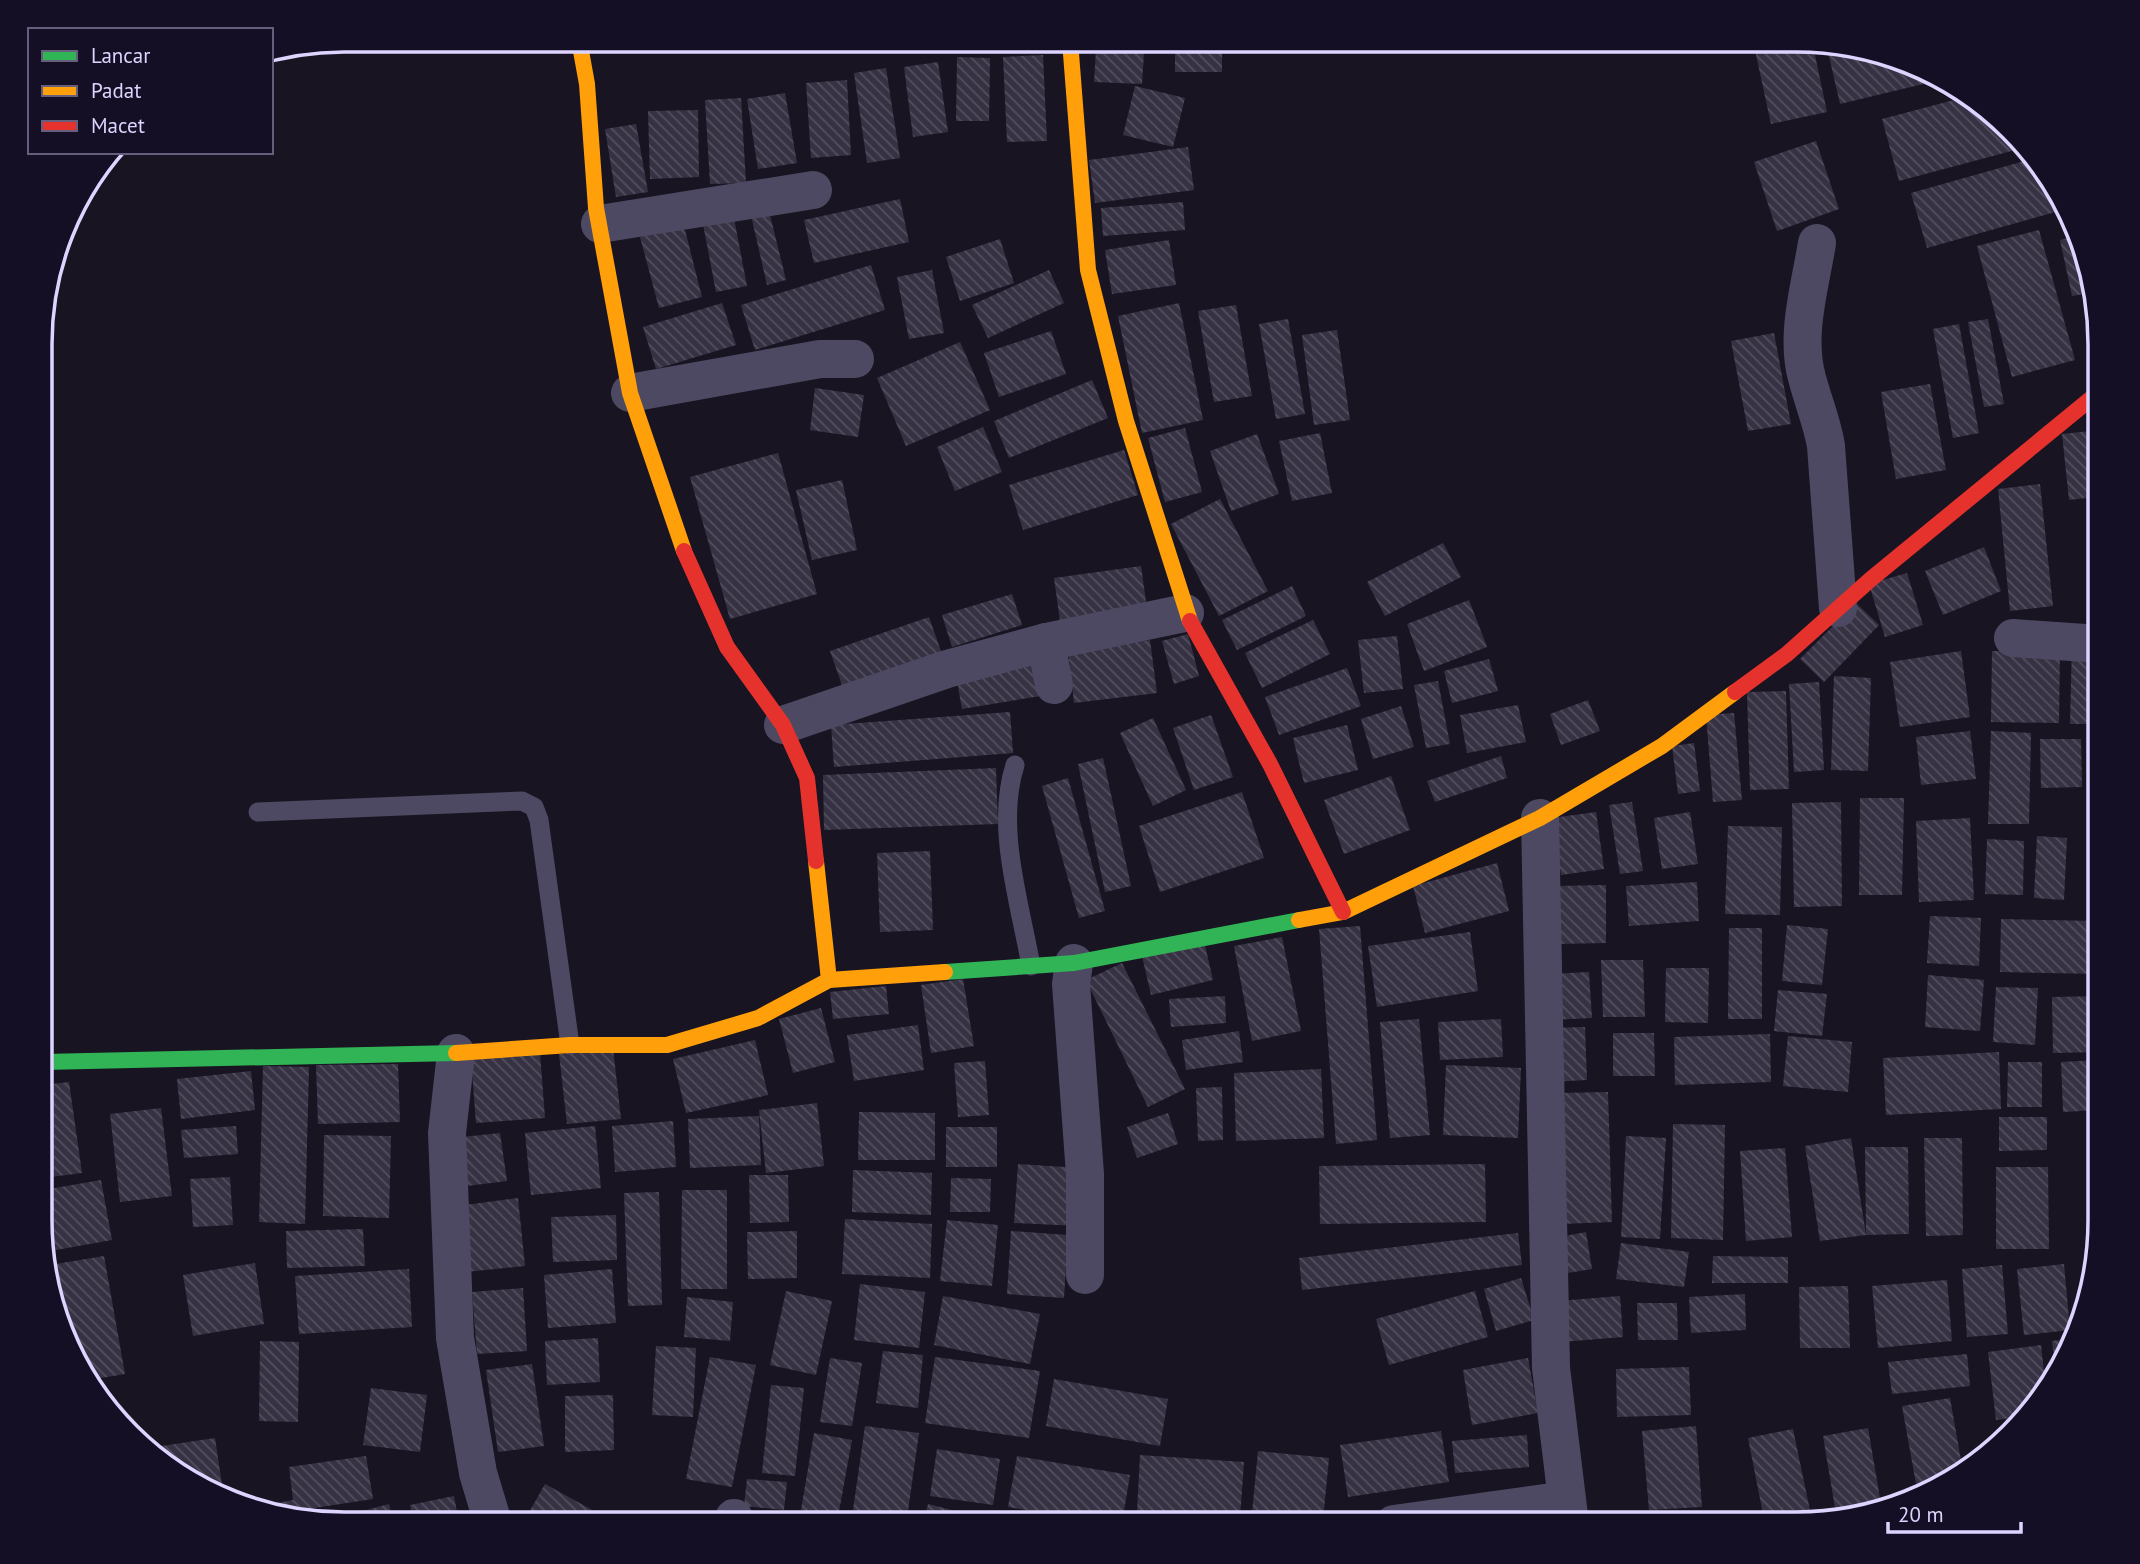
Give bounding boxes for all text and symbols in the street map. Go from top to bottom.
legend [28,28,273,154]
text: Lancar [91,42,150,69]
text: Padat [91,77,141,104]
text: Macet [91,112,145,139]
scale bar [1888,1490,2021,1534]
text: 20 m [1898,1501,1944,1528]

